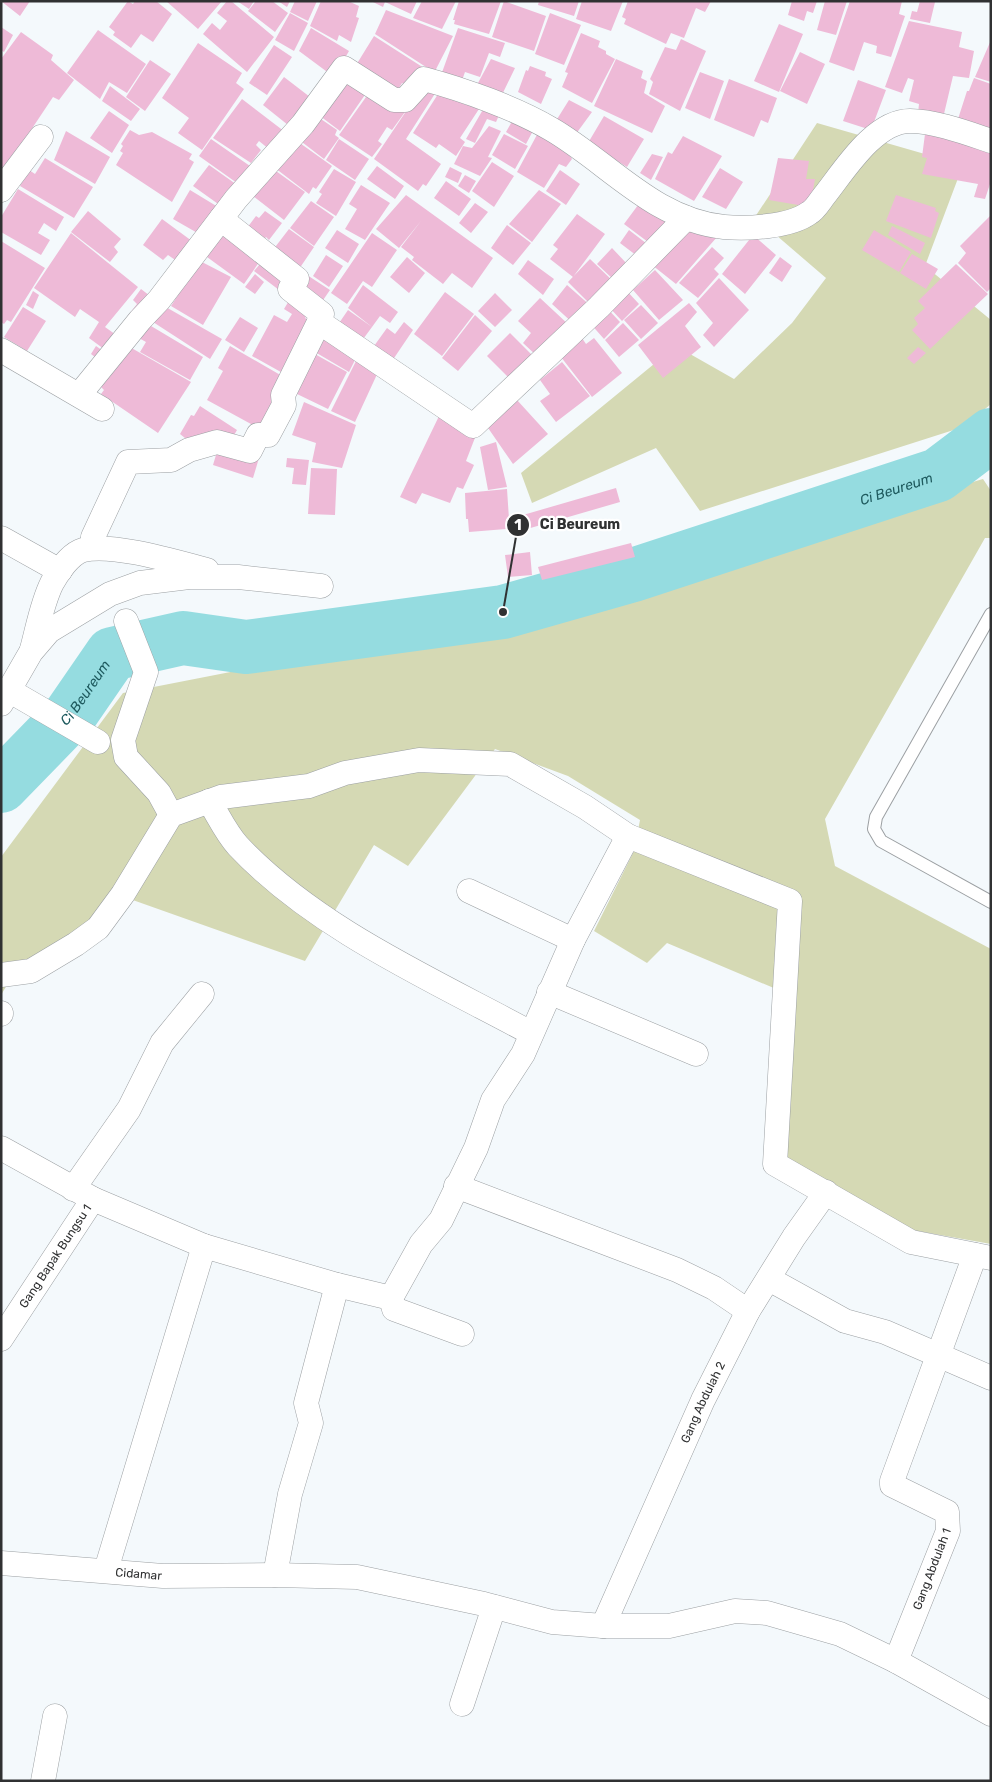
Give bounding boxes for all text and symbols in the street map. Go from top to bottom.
water label: Ci Beureum [858,469,935,509]
callout: Ci Beureum [505,510,631,539]
text: 1 [514,516,522,534]
text: Ci Beureum [540,516,620,533]
water label: Ci Beureum [57,657,114,729]
street label: Gang Bapak Bungsu 1 [16,1202,94,1311]
street label: Gang Abdulah 2 [678,1359,728,1445]
street label: Gang Abdulah 1 [910,1526,954,1612]
street label: Cidamar [115,1565,163,1583]

